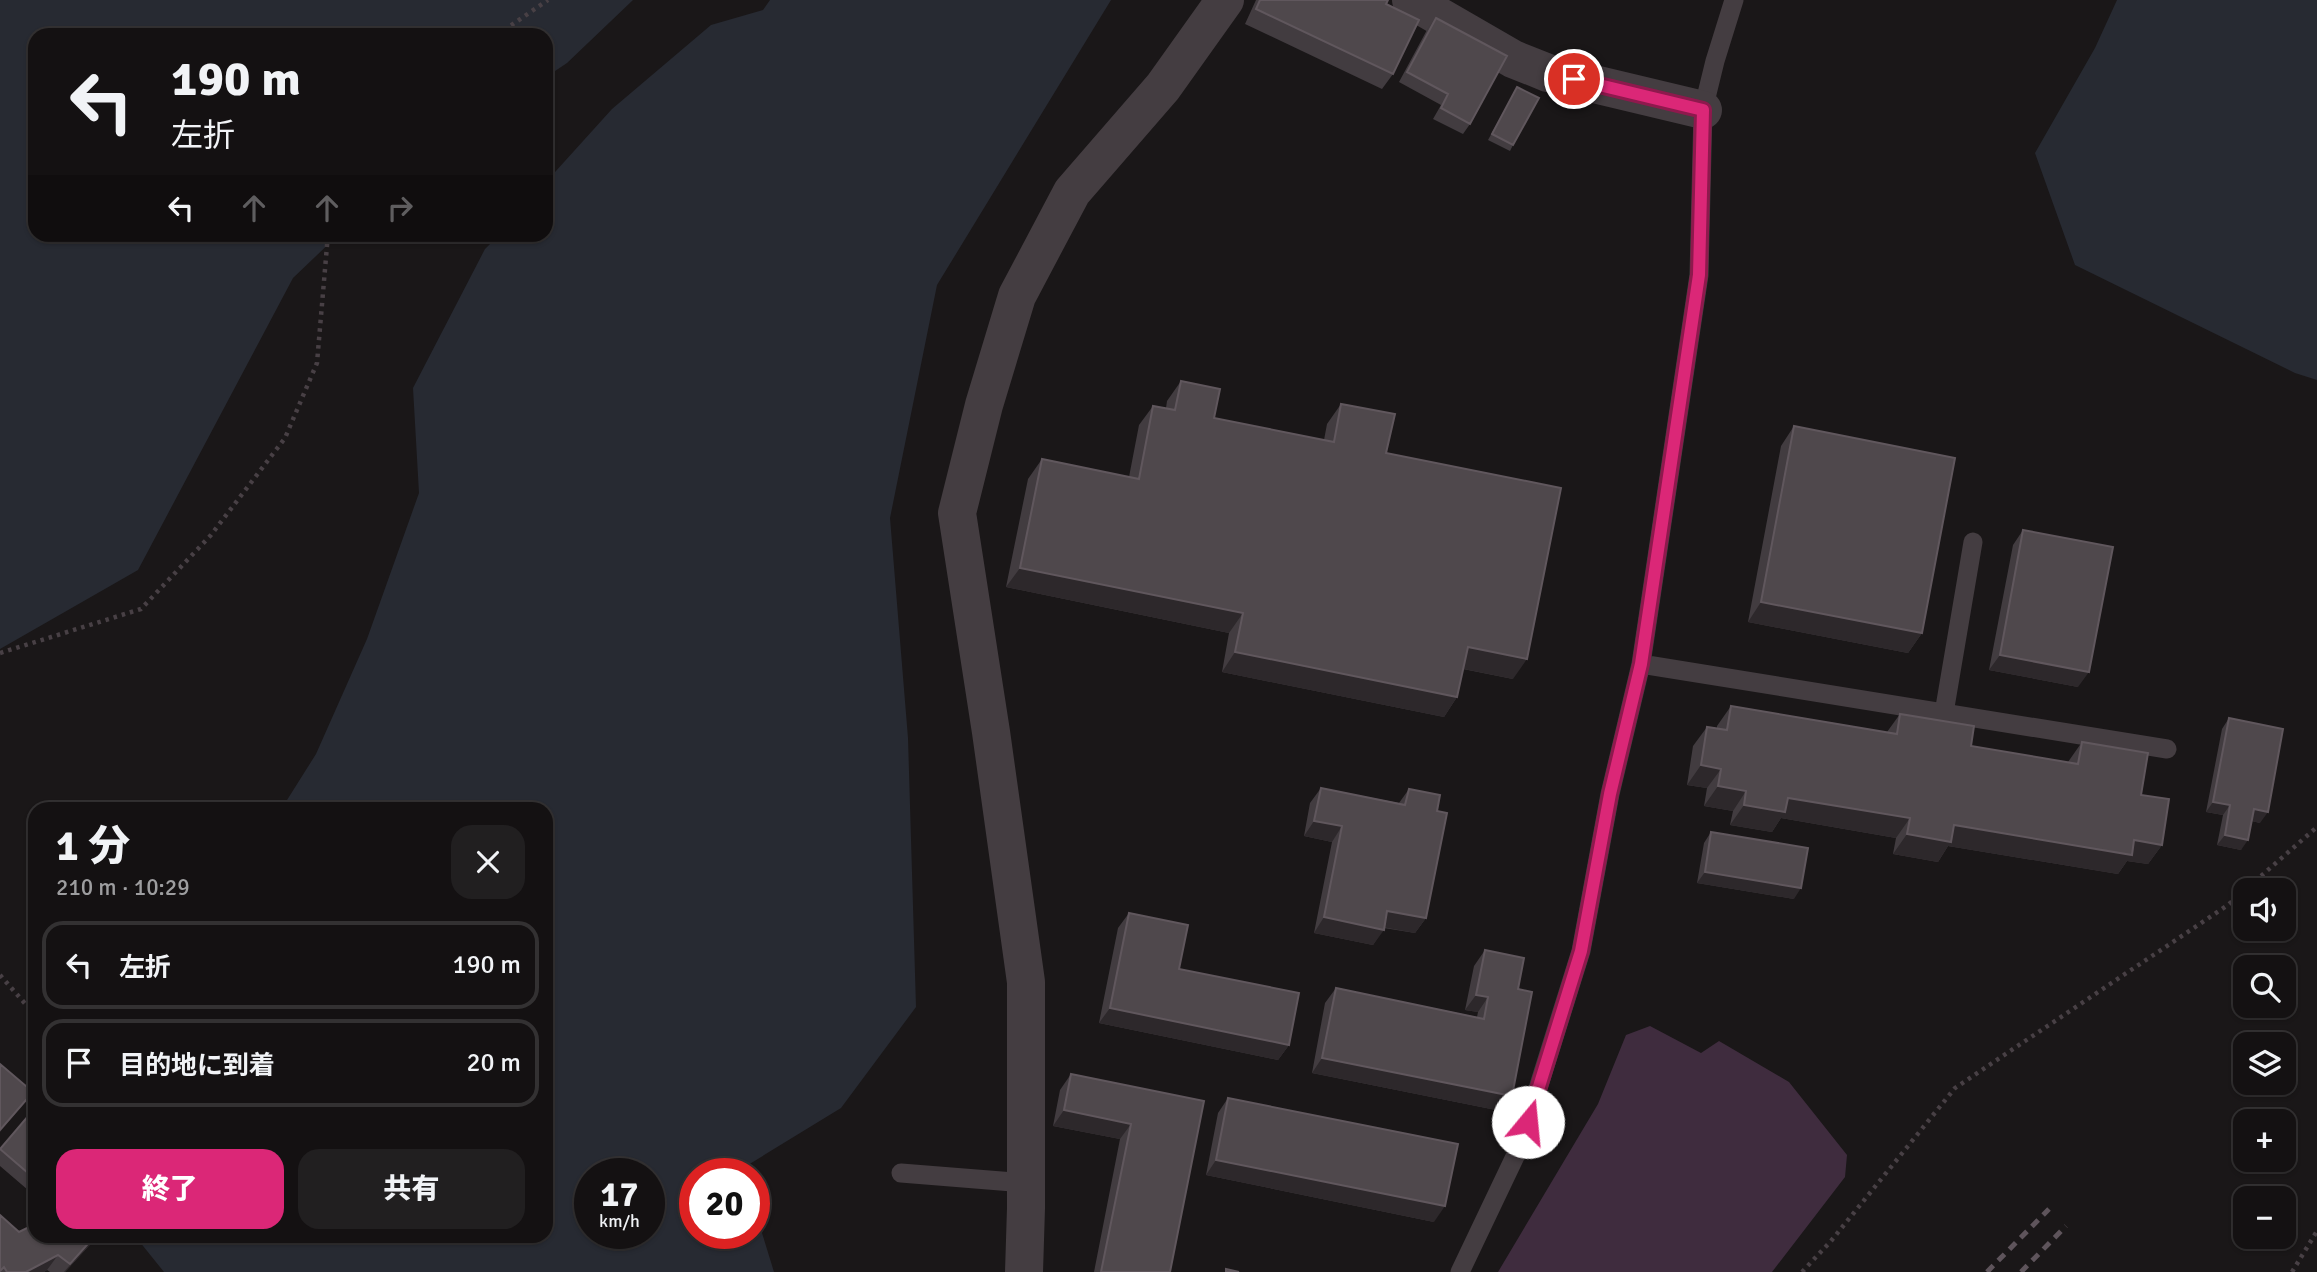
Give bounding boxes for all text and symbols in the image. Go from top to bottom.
text: 190 m [171,49,301,109]
pin [1544,49,1604,109]
icon: left [56,56,147,147]
icon: arrive [1555,60,1593,98]
text: 左折 [171,116,235,155]
icon: left [162,189,200,227]
icon: ahead [235,189,273,227]
icon: ahead [308,189,346,227]
icon: right [381,189,419,227]
text: 1 分 [56,821,130,872]
button: close [451,825,525,899]
text: 210 m · 10:29 [56,873,190,902]
map controls [2233,878,2296,1249]
button: sound [2233,878,2296,941]
icon: left [60,946,98,984]
text: 190 m [452,949,521,981]
text: 左折 [119,952,171,984]
button: search [2233,955,2296,1018]
button: layers [2233,1032,2296,1095]
icon: arrive [60,1044,98,1082]
text: 20 m [466,1047,521,1079]
text: 目的地に到着 [119,1050,275,1082]
position arrow [1491,1085,1565,1159]
button: + [2233,1109,2296,1172]
button: 終了 [56,1149,284,1229]
button: 共有 [298,1149,525,1229]
speed limit sign: 20 [679,1158,770,1249]
text: 17 [601,1173,638,1216]
button: − [2233,1186,2296,1249]
text: km/h [599,1210,640,1232]

